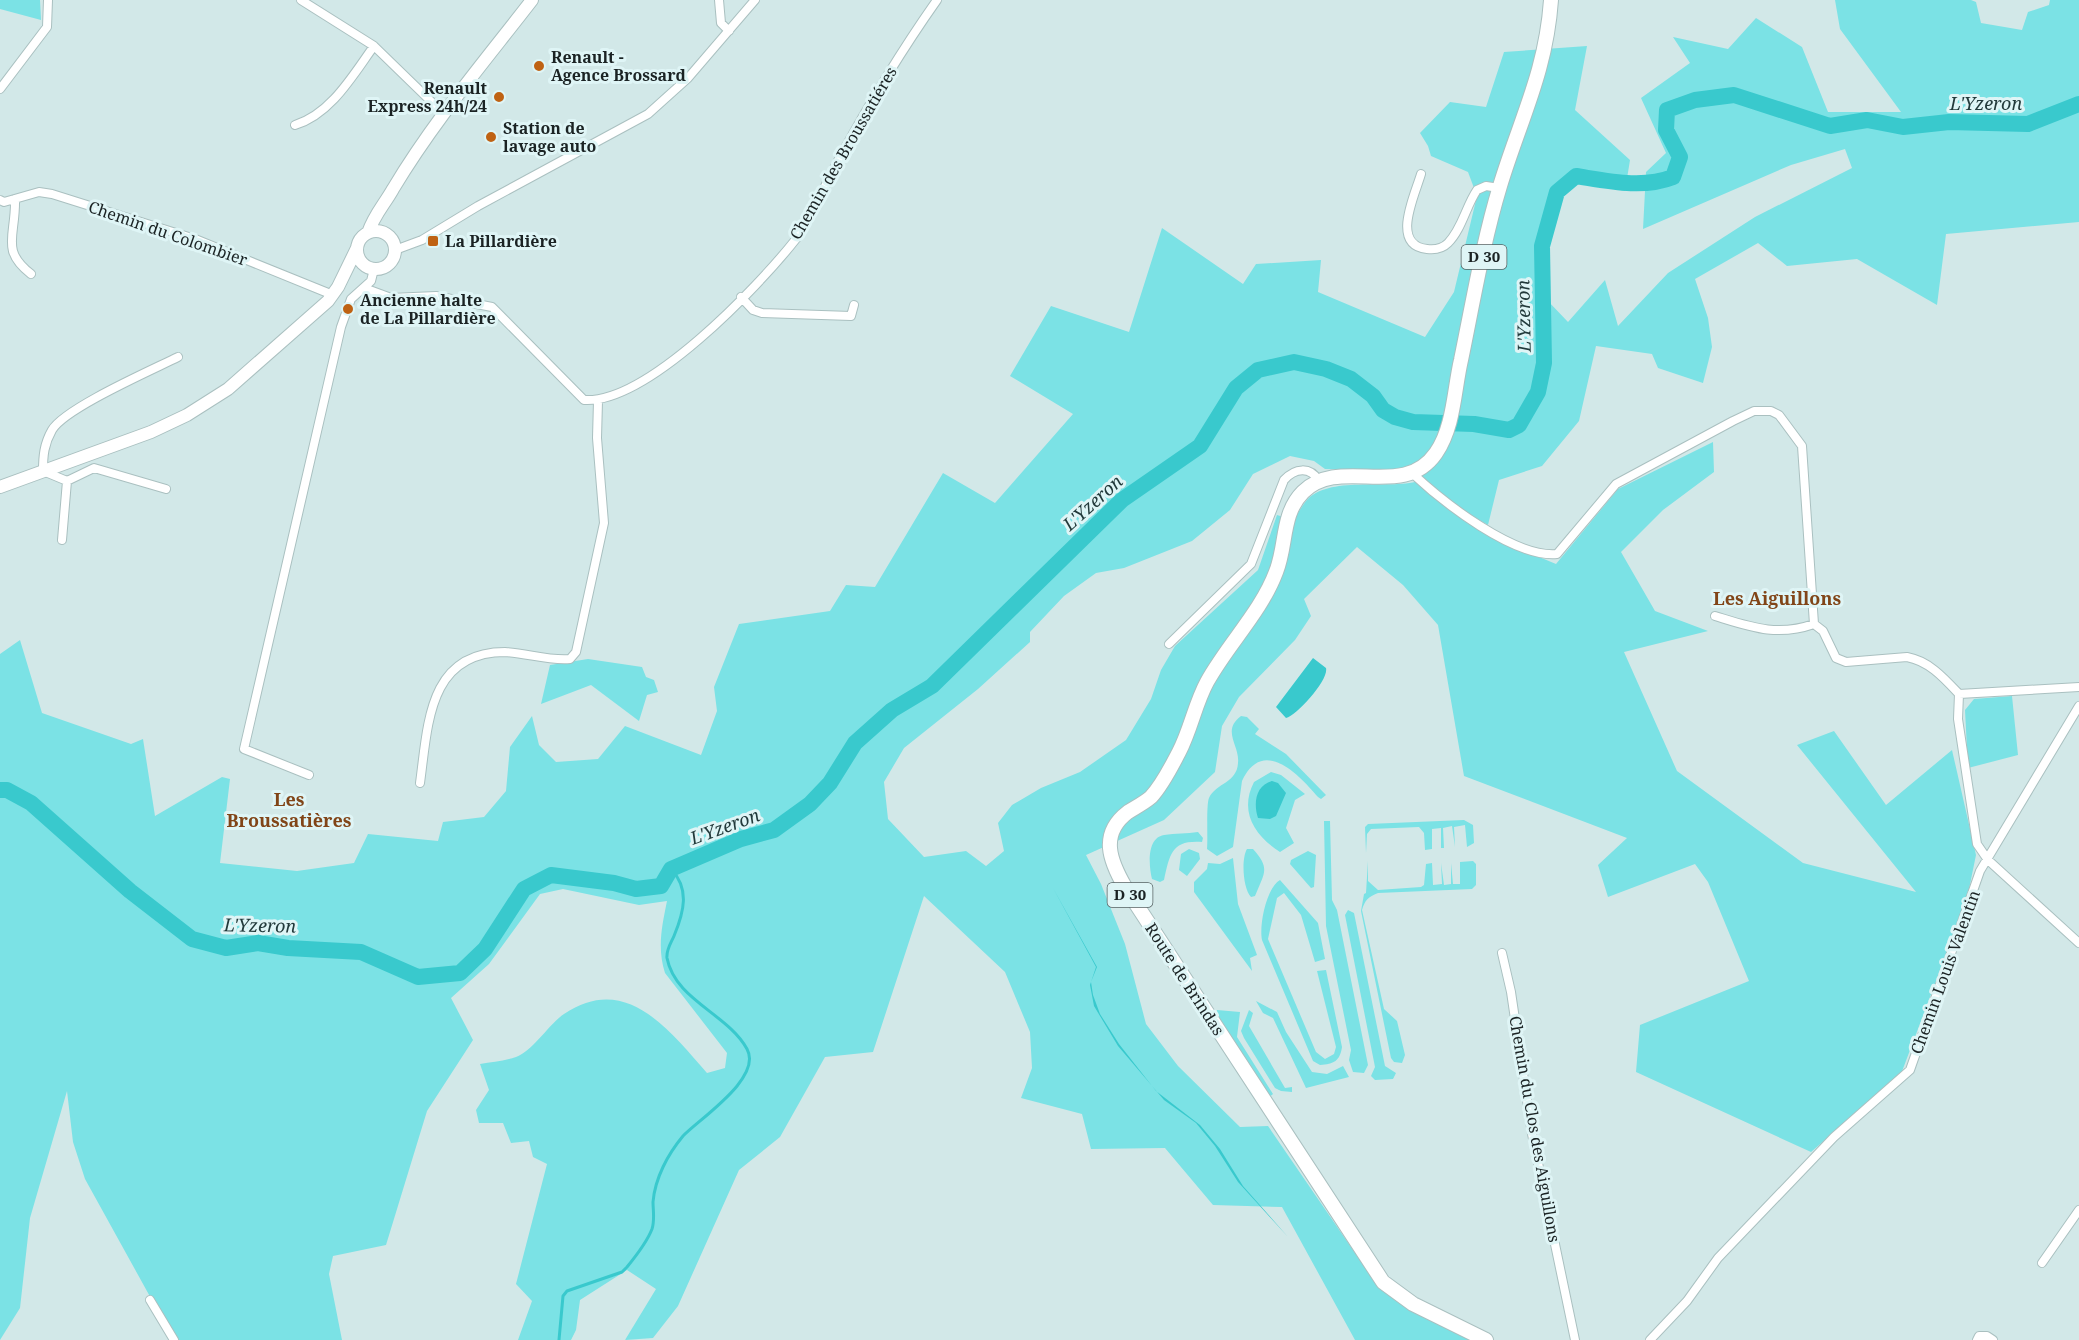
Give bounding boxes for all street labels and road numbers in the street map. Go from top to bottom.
street label: Chemin des Broussatiéres [784,62,902,244]
street label: Chemin du Colombier [86,195,251,271]
road number: D 30 [1462,245,1506,269]
road number: D 30 [1108,883,1152,907]
street label: Chemin Louis Valentin [1905,887,1985,1057]
street label: Route de Brindas [1140,918,1230,1040]
street label: Chemin du Clos des Aiguillons [1504,1014,1566,1244]

